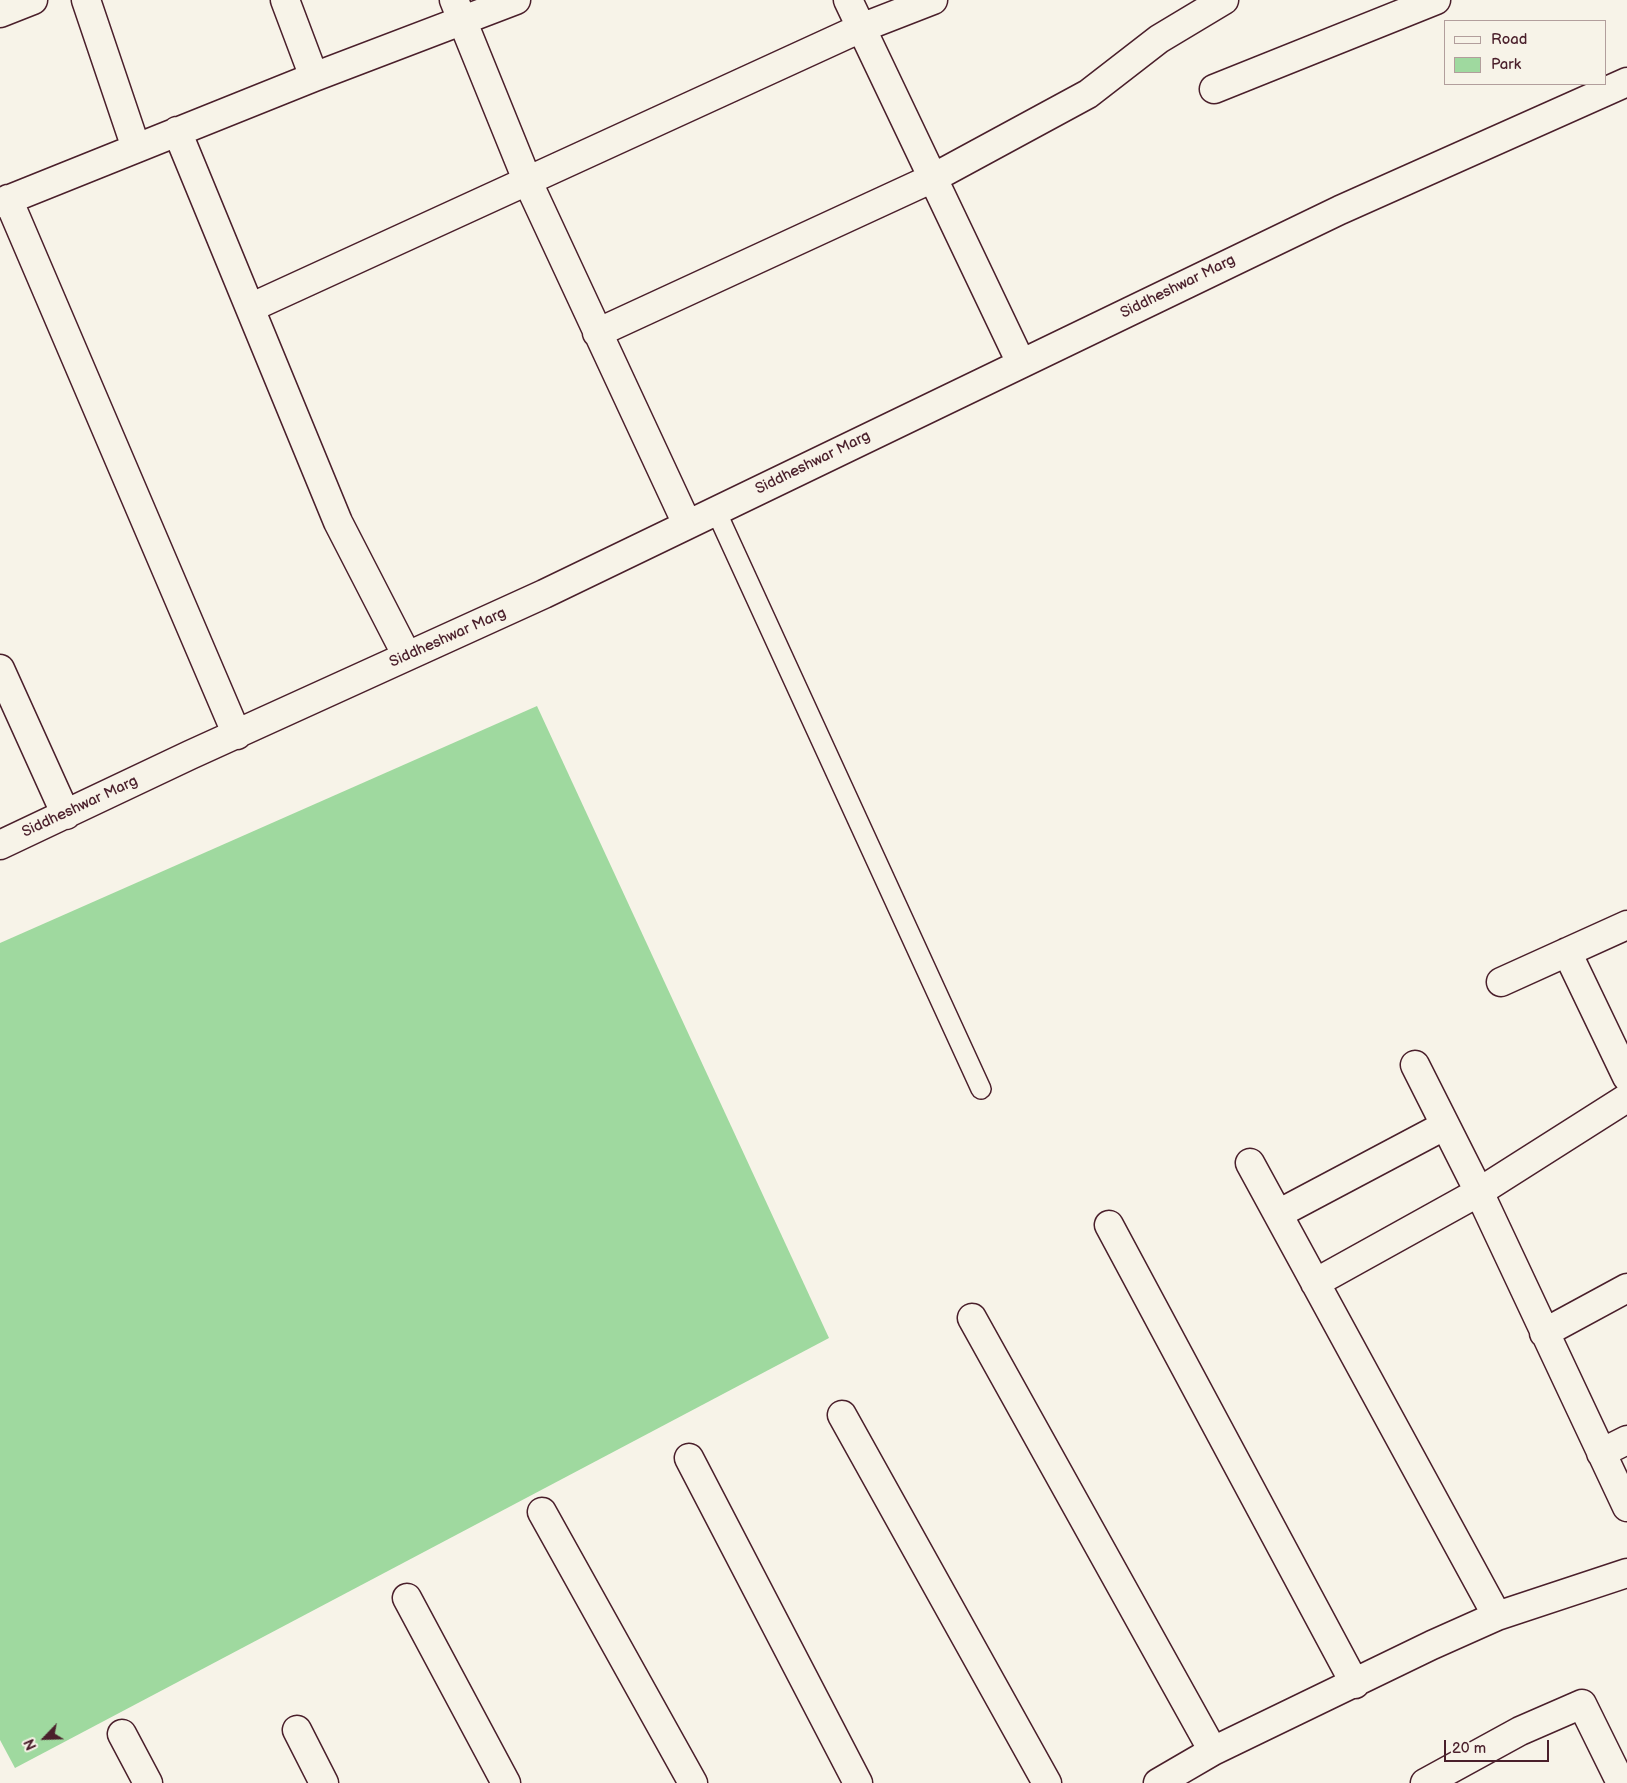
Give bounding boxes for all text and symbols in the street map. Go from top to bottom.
legend [1444,20,1607,85]
text: Road [1491,30,1527,49]
text: Park [1491,55,1521,74]
street label: Siddheshwar Marg [1118,251,1238,323]
street label: Siddheshwar Marg [753,427,873,499]
street label: Siddheshwar Marg [387,604,509,672]
street label: Siddheshwar Marg [19,772,141,842]
north arrow [20,1713,70,1763]
scale bar [1447,1730,1552,1762]
text: N [21,1736,41,1753]
text: 20 m [1452,1739,1486,1758]

